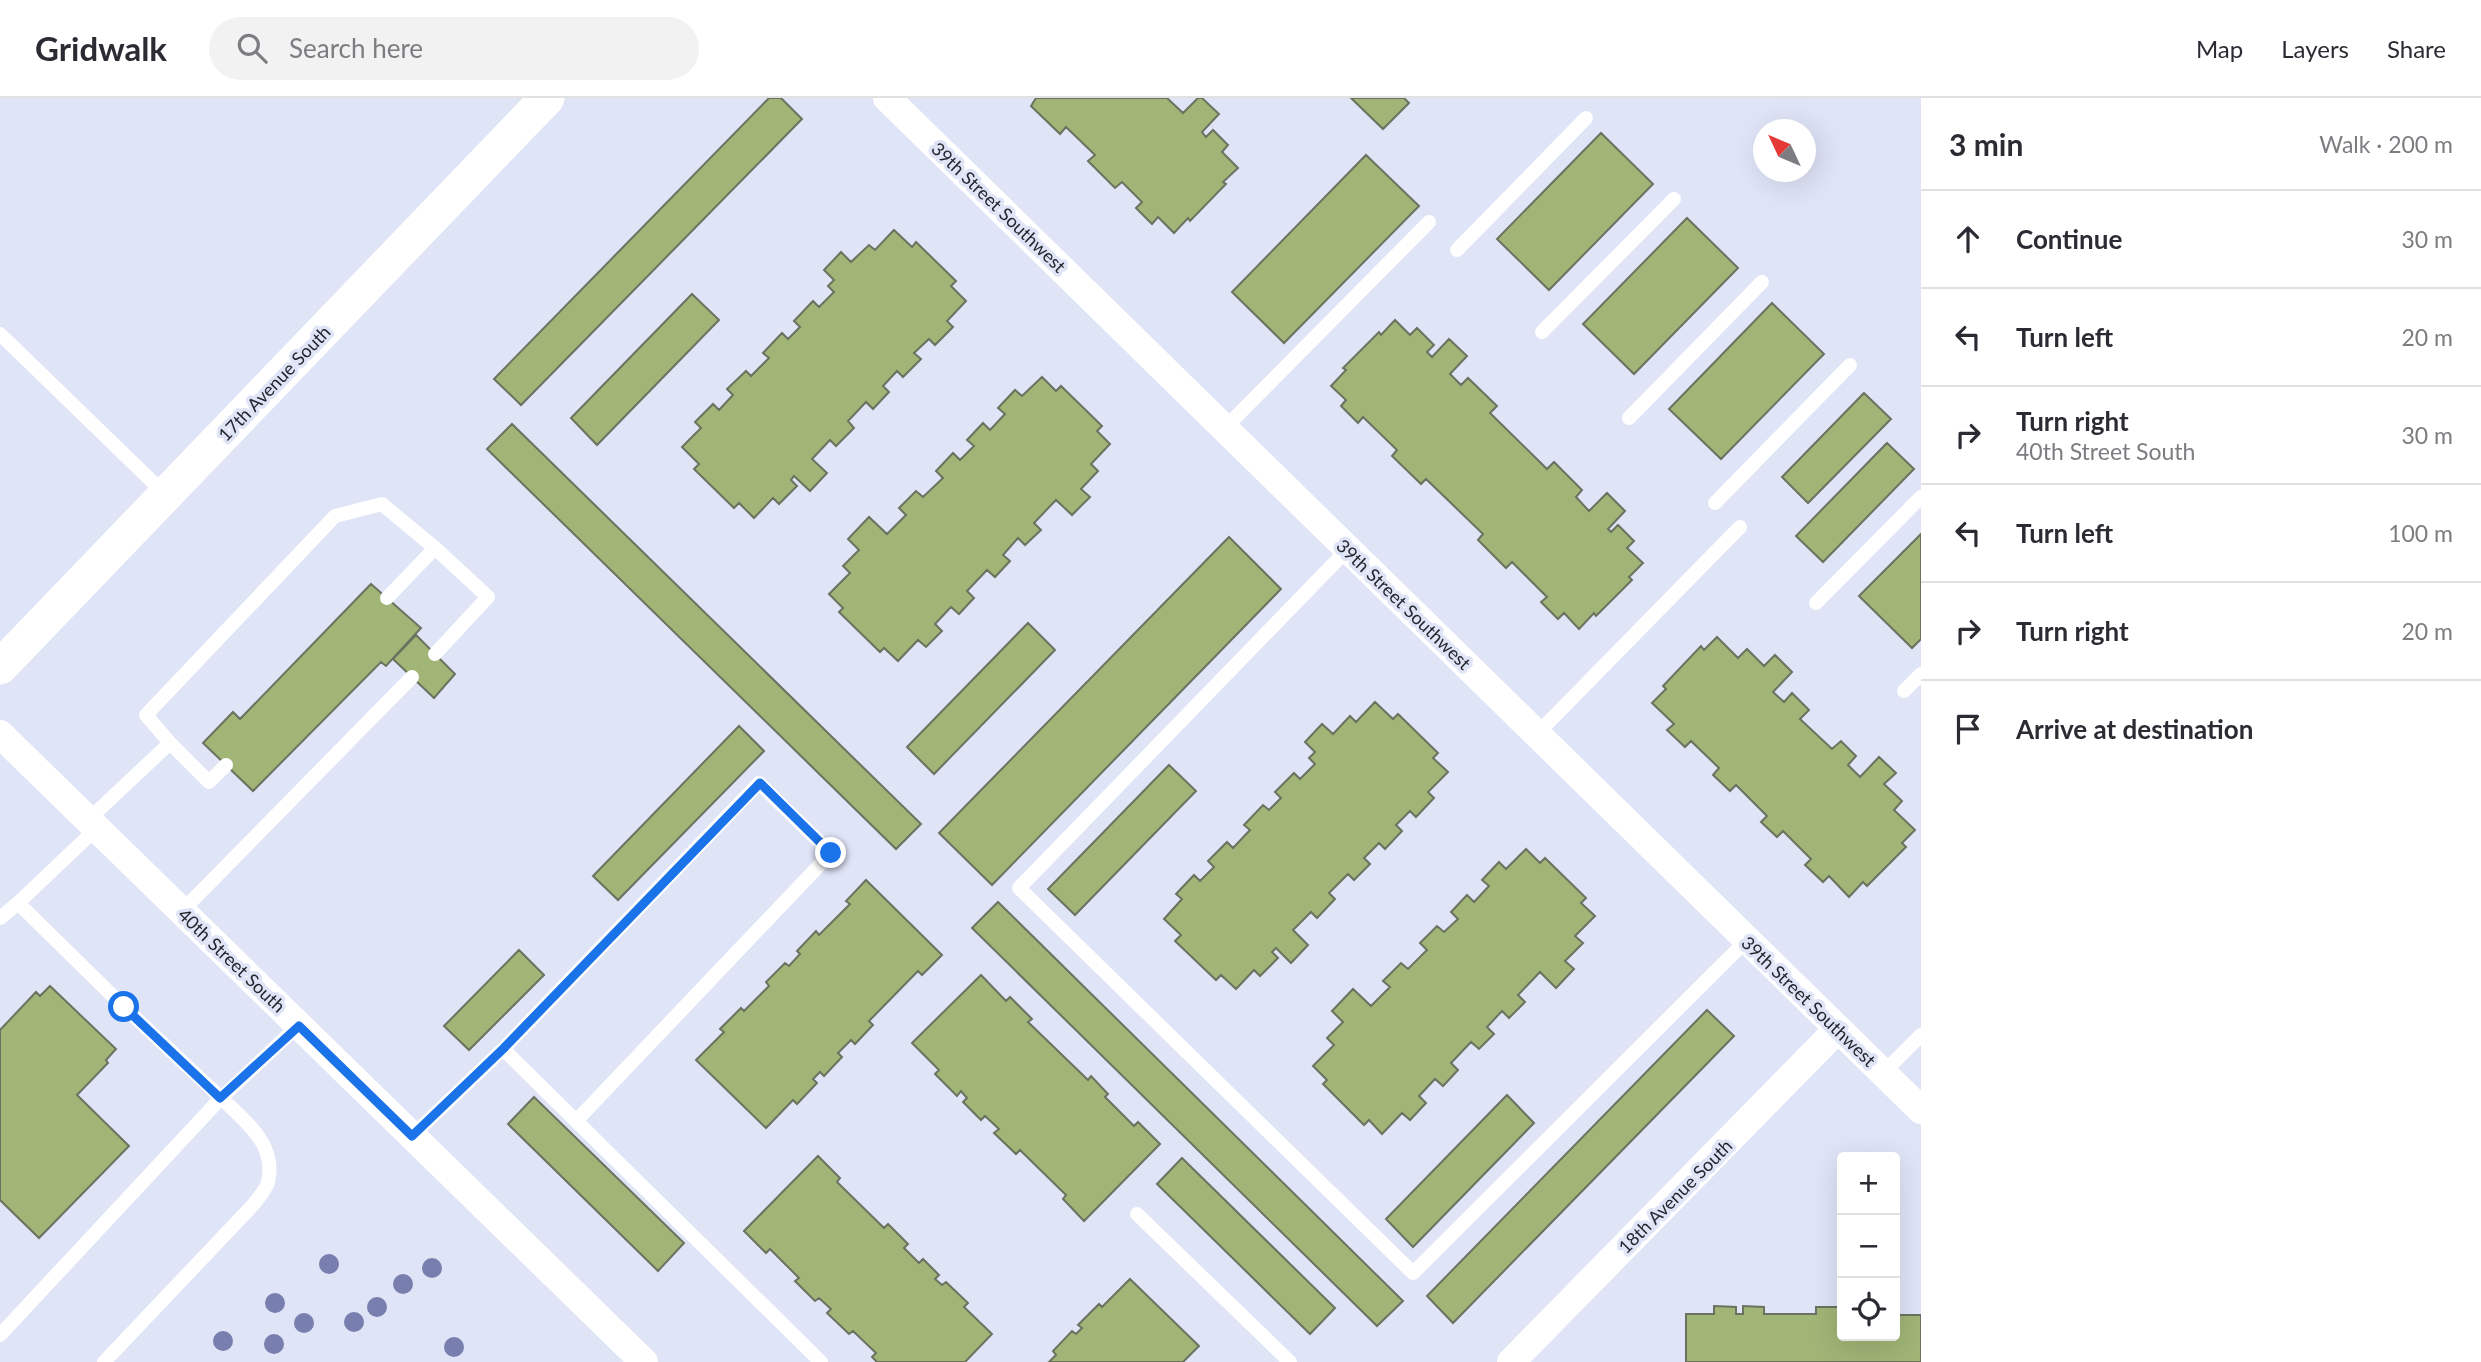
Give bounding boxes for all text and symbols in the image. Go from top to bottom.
search box [209,17,699,80]
text: Gridwalk [35,28,167,68]
icon: search [233,29,271,67]
text: Search here [289,32,423,64]
text: Map [2196,34,2243,63]
text: Layers [2281,34,2349,63]
text: Share [2387,34,2446,63]
north arrow [1753,119,1816,182]
text: 3 min [1949,126,2023,162]
text: Walk · 200 m [2319,130,2453,158]
street label: 39th Street Southwest [927,137,1071,277]
icon: ahead [1949,220,1987,258]
text: Continue [2016,223,2122,255]
text: 30 m [2402,225,2453,253]
icon: left [1949,318,1987,356]
street label: 17th Avenue South [213,321,335,445]
text: Turn left [2016,321,2113,353]
text: 20 m [2402,323,2453,351]
text: Turn right [2016,405,2129,437]
icon: right [1949,416,1987,454]
text: 30 m [2402,421,2453,449]
text: 40th Street South [2016,437,2195,465]
icon: left [1949,514,1987,552]
text: Turn left [2016,517,2113,549]
text: 100 m [2388,519,2453,547]
street label: 39th Street Southwest [1332,534,1476,674]
icon: right [1949,612,1987,650]
text: Turn right [2016,615,2129,647]
text: 20 m [2402,617,2453,645]
icon: arrive [1949,710,1987,748]
text: Arrive at destination [2016,713,2253,745]
route end [815,837,846,868]
street label: 40th Street South [174,903,290,1017]
street label: 39th Street Southwest [1737,931,1881,1071]
route start [108,991,139,1022]
street label: 18th Avenue South [1613,1134,1737,1258]
map controls [1837,1152,1900,1341]
button: + [1837,1152,1900,1215]
button: − [1837,1215,1900,1278]
button: locate [1837,1278,1900,1341]

